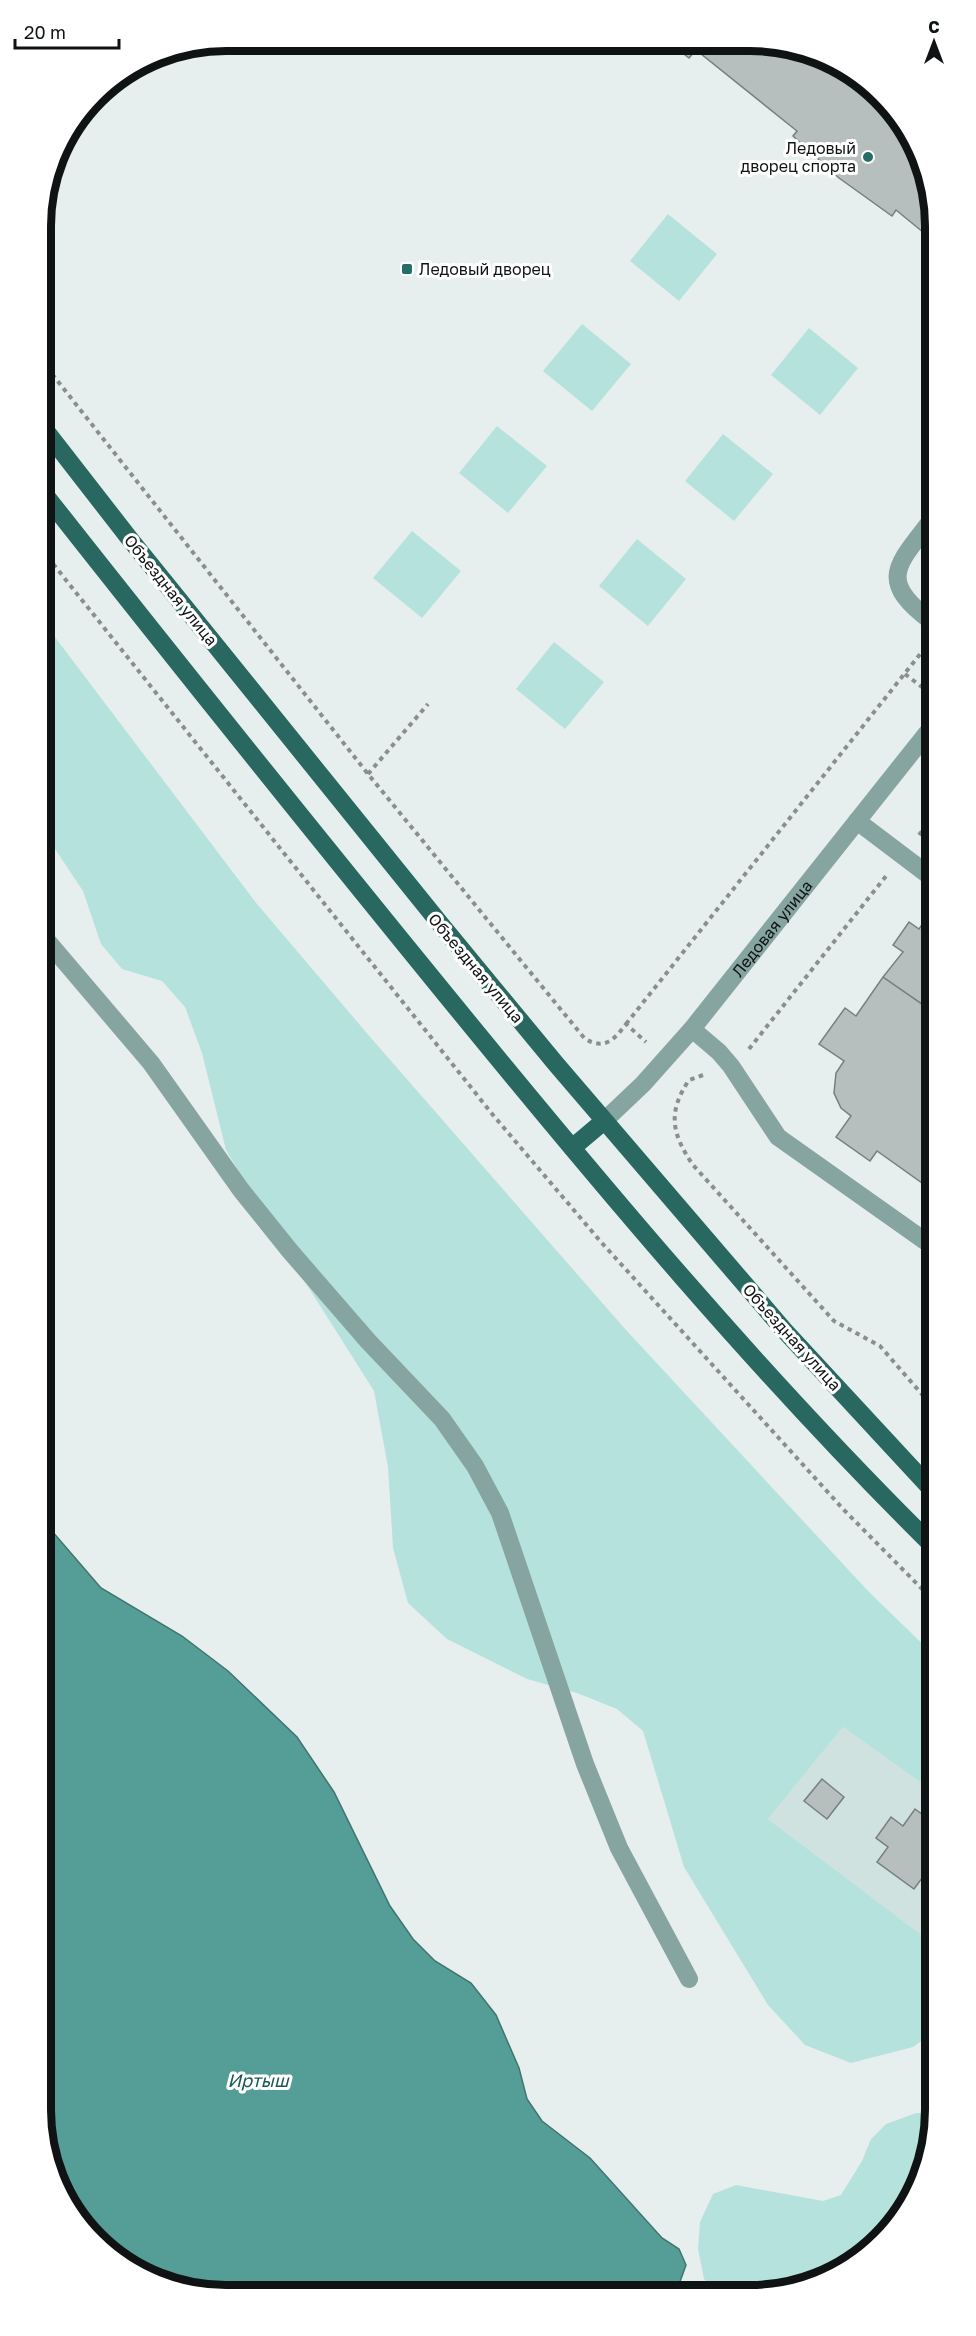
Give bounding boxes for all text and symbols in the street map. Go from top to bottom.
scale bar [15,12,118,50]
north arrow [904,12,964,72]
text: С [928,17,940,37]
text: 20 m [24,21,66,43]
place label: Ледовый дворец спорта [740,138,856,176]
marker: Ледовый дворец спорта [861,150,875,164]
place label: Ледовый дворец [419,259,551,279]
marker: Ледовый дворец [400,262,414,276]
street label: Объездная улица [120,530,222,650]
street label: Ледовая улица [727,876,816,981]
street label: Объездная улица [424,909,528,1027]
street label: Объездная улица [739,1279,845,1395]
water label: Иртыш [227,2069,290,2091]

